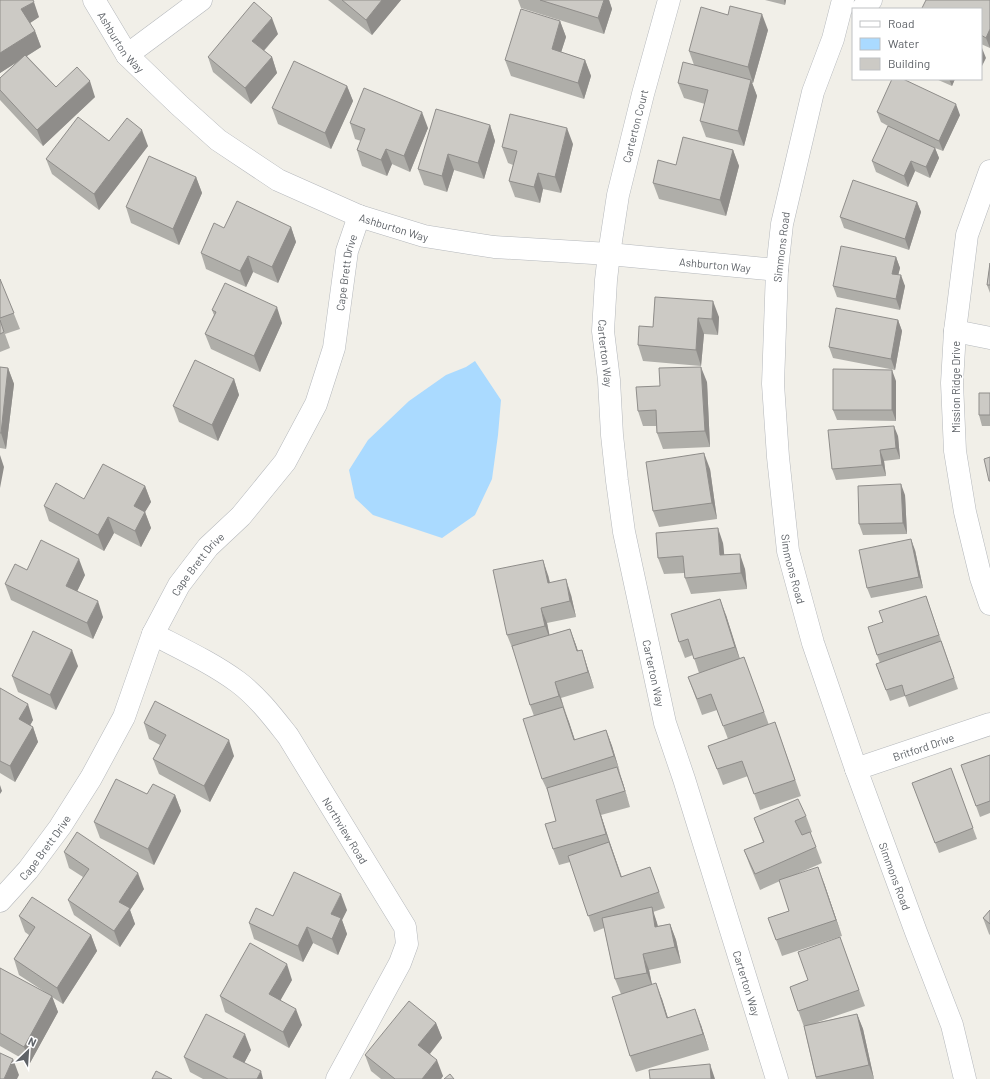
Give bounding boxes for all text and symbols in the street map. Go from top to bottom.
legend [852,8,982,80]
street label: Ashburton Way [96,9,147,75]
text: Road [888,16,915,30]
text: Water [888,36,920,50]
text: Building [888,56,930,70]
street label: Carterton Court [620,88,650,164]
street label: Ashburton Way [358,210,429,243]
street label: Simmons Road [770,211,792,283]
street label: Cape Brett Drive [333,232,359,312]
street label: Ashburton Way [679,254,751,274]
street label: Carterton Way [596,319,616,387]
street label: Mission Ridge Drive [949,341,962,433]
street label: Cape Brett Drive [168,529,226,598]
street label: Simmons Road [780,533,808,605]
street label: Carterton Way [641,638,668,708]
street label: Britford Drive [891,730,956,763]
street label: Northview Road [320,795,371,866]
street label: Cape Brett Drive [16,812,73,882]
street label: Simmons Road [877,840,914,912]
street label: Carterton Way [731,949,764,1018]
north arrow [8,1031,48,1071]
text: N [26,1034,39,1049]

